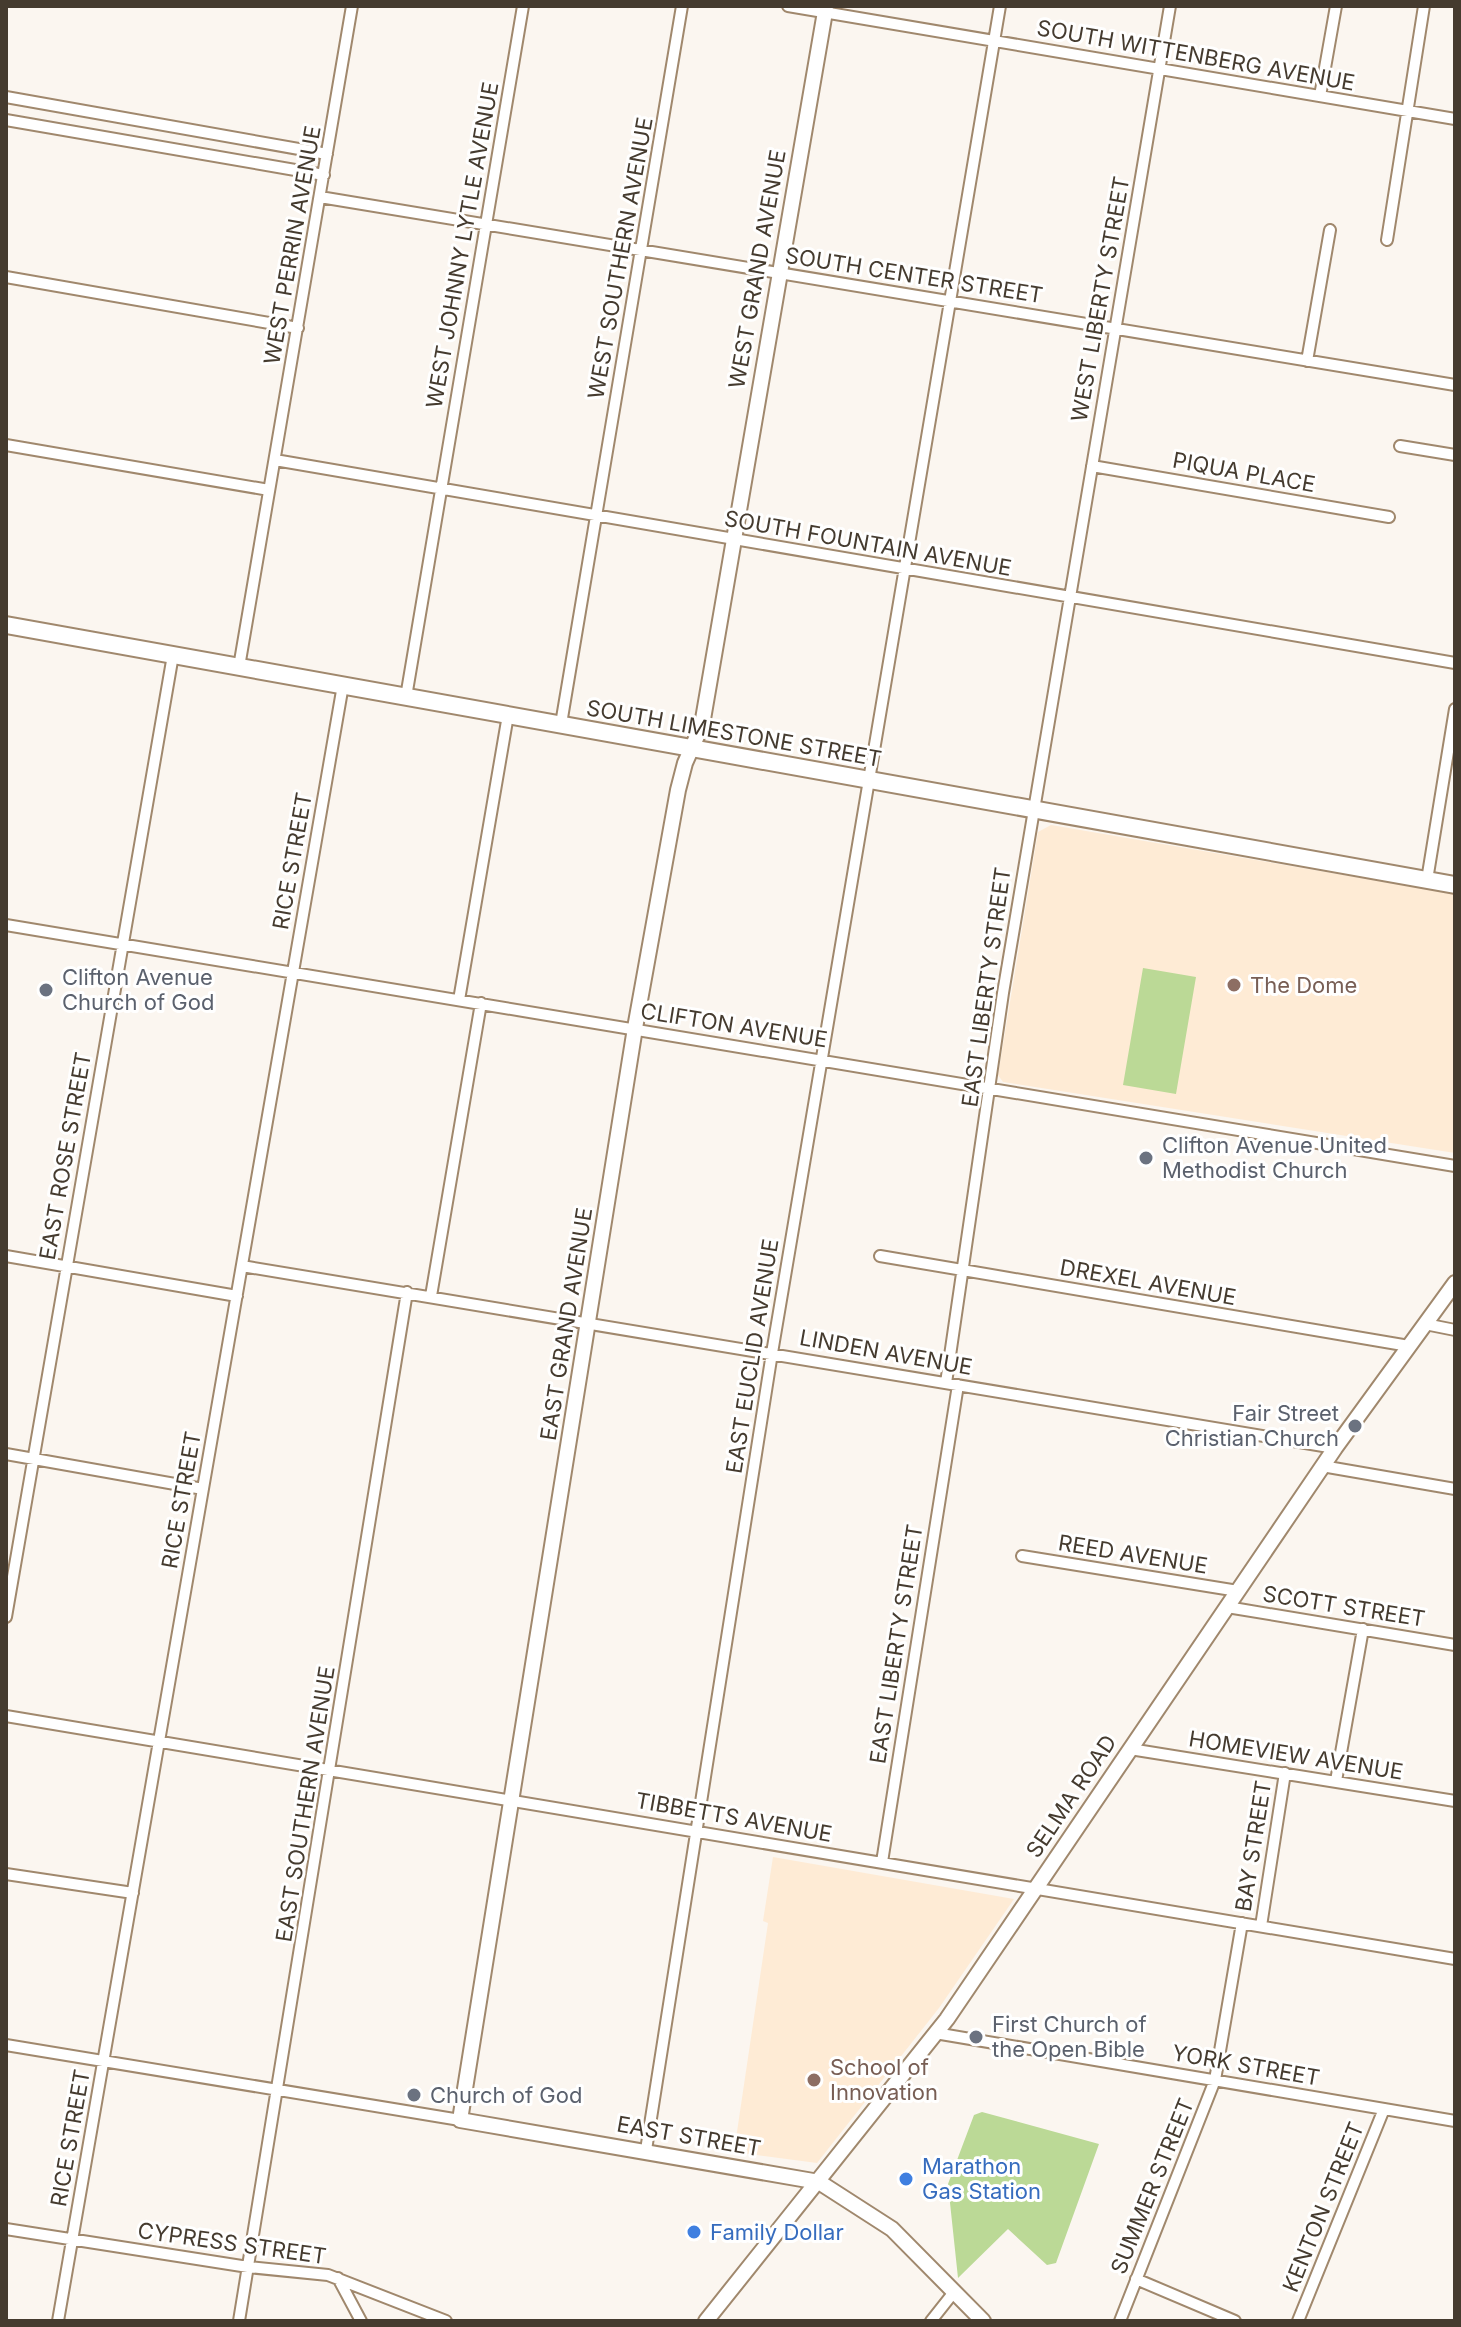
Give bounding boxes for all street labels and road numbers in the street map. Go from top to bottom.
street label: SOUTH WITTENBERG AVENUE [1035,14,1357,96]
street label: WEST JOHNNY LYTLE AVENUE [420,80,504,410]
street label: WEST SOUTHERN AVENUE [582,115,658,401]
street label: WEST PERRIN AVENUE [258,124,326,366]
street label: WEST GRAND AVENUE [723,148,791,390]
street label: WEST LIBERTY STREET [1066,174,1134,424]
street label: SOUTH CENTER STREET [783,242,1045,308]
street label: PIQUA PLACE [1171,447,1317,497]
street label: SOUTH FOUNTAIN AVENUE [722,505,1014,581]
street label: SOUTH LIMESTONE STREET [584,694,884,772]
street label: RICE STREET [267,790,317,932]
street label: EAST LIBERTY STREET [956,865,1016,1109]
street label: CLIFTON AVENUE [639,997,829,1053]
street label: EAST ROSE STREET [34,1050,96,1262]
street label: EAST GRAND AVENUE [535,1206,597,1442]
street label: EAST EUCLID AVENUE [721,1237,783,1475]
street label: DREXEL AVENUE [1058,1254,1238,1310]
street label: LINDEN AVENUE [798,1324,974,1380]
street label: RICE STREET [156,1429,206,1571]
street label: EAST LIBERTY STREET [864,1523,928,1765]
street label: REED AVENUE [1056,1529,1210,1579]
street label: SCOTT STREET [1261,1580,1427,1632]
street label: EAST SOUTHERN AVENUE [270,1664,340,1944]
street label: HOMEVIEW AVENUE [1187,1725,1405,1785]
street label: SELMA ROAD [1020,1730,1122,1862]
street label: BAY STREET [1230,1779,1276,1913]
street label: TIBBETTS AVENUE [634,1787,834,1847]
street label: YORK STREET [1170,2039,1322,2091]
street label: RICE STREET [45,2067,95,2209]
street label: SUMMER STREET [1105,2094,1199,2278]
street label: EAST STREET [615,2111,763,2161]
street label: KENTON STREET [1277,2118,1369,2296]
street label: CYPRESS STREET [136,2217,328,2269]

